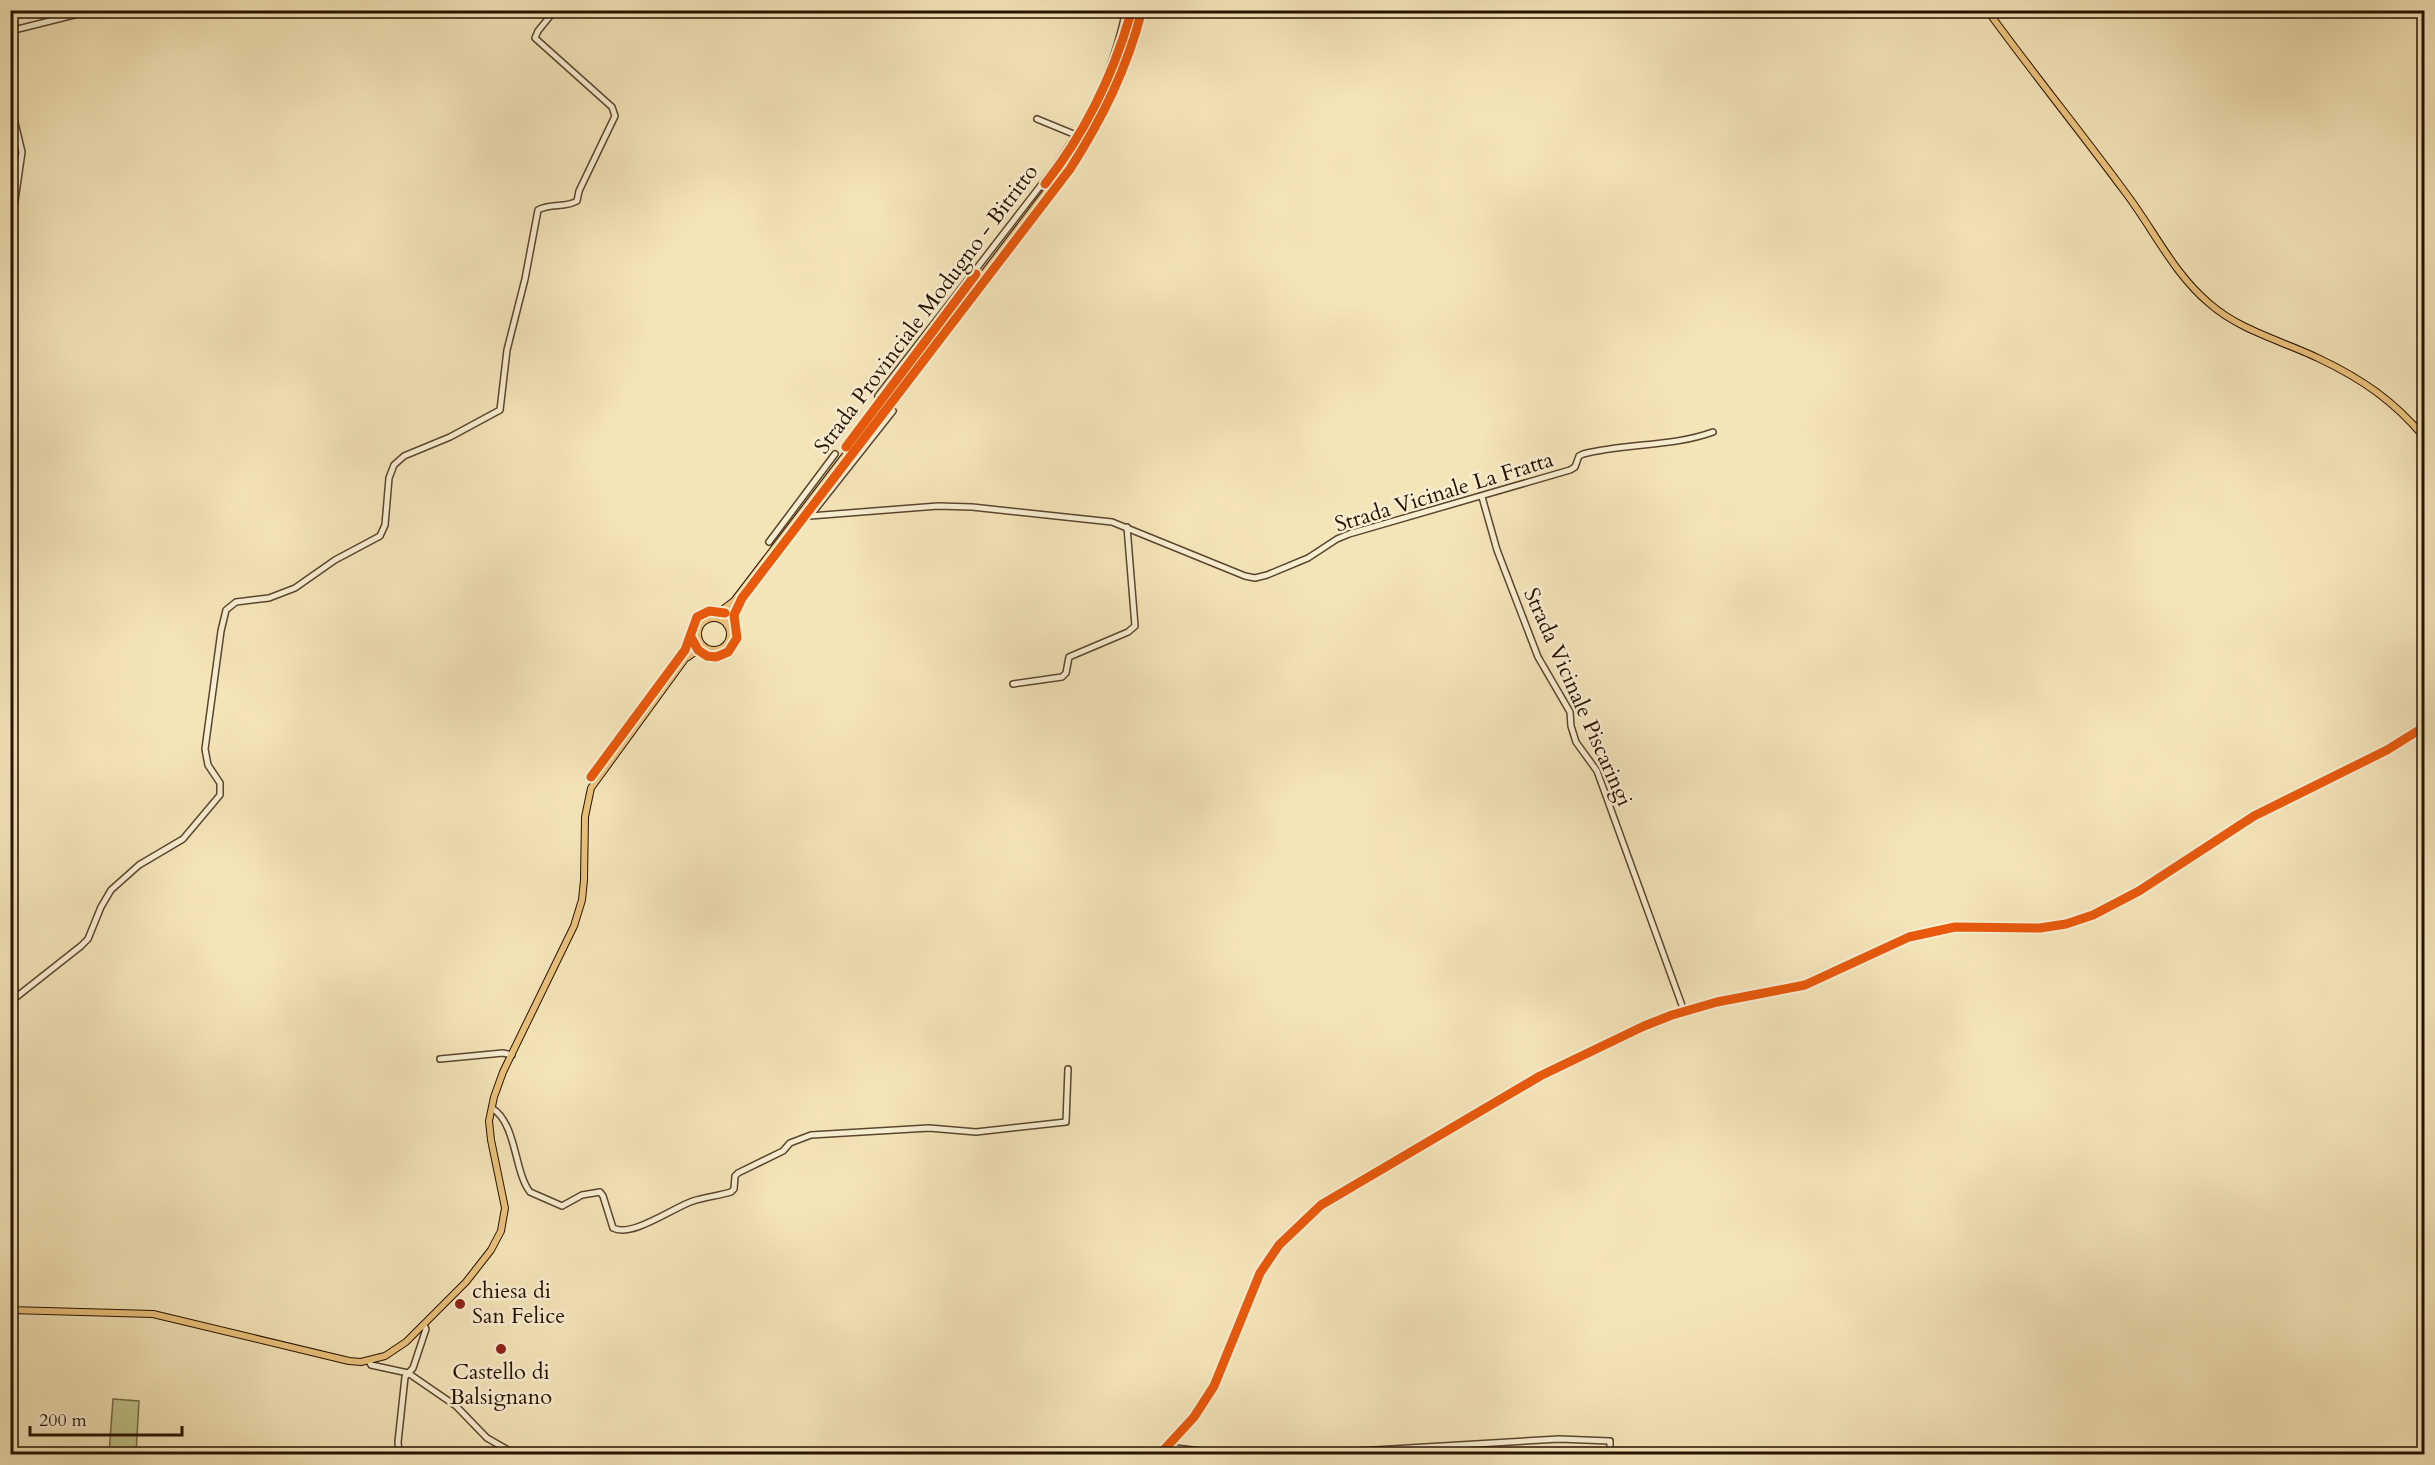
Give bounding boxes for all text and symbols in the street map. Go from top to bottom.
street label: Strada Provinciale Modugno - Bitritto [807,158,1045,460]
street label: Strada Vicinale La Fratta [1331,444,1557,540]
street label: Strada Vicinale Piscaringi [1516,583,1640,811]
place label: chiesa di San Felice [472,1276,565,1331]
marker: chiesa di San Felice [453,1297,467,1311]
marker: Castello di Balsignano [494,1342,508,1356]
place label: Castello di Balsignano [450,1357,552,1412]
scale bar [30,1399,182,1437]
text: 200 m [39,1408,87,1433]

